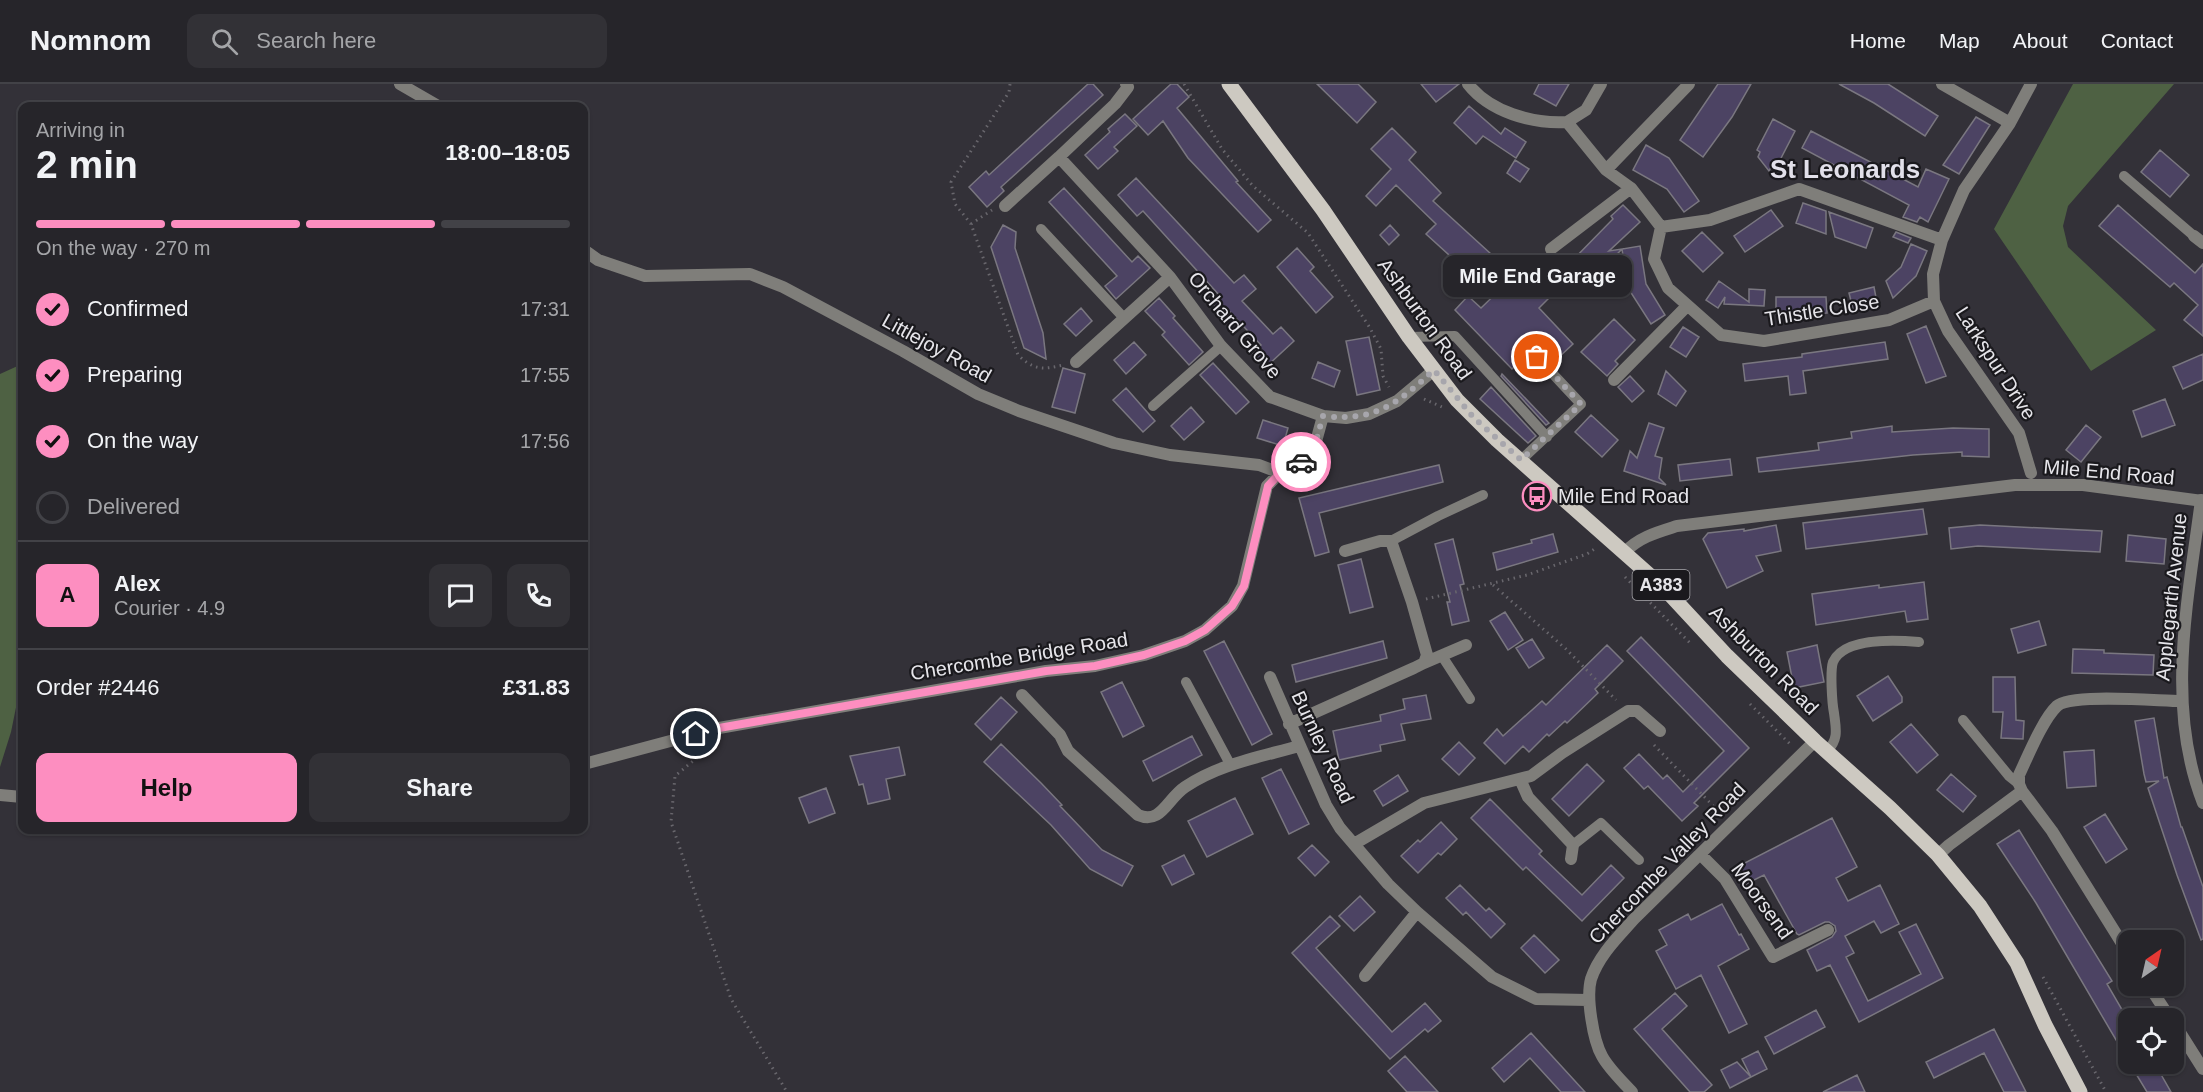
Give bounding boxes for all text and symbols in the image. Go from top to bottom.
search box [187,14,607,68]
text: Nomnom [30,25,151,56]
icon: search [208,25,241,58]
text: Search here [256,28,376,53]
text: Home [1850,29,1906,52]
text: Map [1939,29,1980,52]
text: About [2013,29,2068,52]
text: Contact [2101,29,2173,52]
text: Arriving in [36,119,125,141]
text: 18:00–18:05 [445,140,570,165]
text: 2 min [36,143,138,186]
district label: St Leonards [1770,154,1920,184]
text: On the way · 270 m [36,237,211,259]
street label: Ashburton Road [1374,254,1476,384]
callout: Mile End Garage [1442,255,1632,297]
text: Mile End Garage [1459,265,1616,287]
street label: Orchard Grove [1184,267,1286,383]
street label: Thistle Close [1763,290,1881,330]
icon: check [36,293,69,326]
text: Confirmed [87,296,188,321]
text: 17:31 [520,298,570,320]
street label: Larkspur Drive [1951,302,2041,424]
street label: Littlejoy Road [879,309,995,387]
pin [1511,331,1562,382]
icon: bag [1520,340,1553,373]
icon: check [36,359,69,392]
text: Preparing [87,362,182,387]
text: 17:55 [520,364,570,386]
icon: check [36,425,69,458]
text: On the way [87,428,198,453]
text: 17:56 [520,430,570,452]
courier [1271,432,1331,492]
icon: car [1285,446,1318,479]
street label: Mile End Road [2043,455,2175,489]
bus stop icon: Mile End Road [1521,480,1553,512]
place label: Mile End Road [1558,485,1689,507]
text: Delivered [87,494,180,519]
street label: Applegarth Avenue [2151,512,2191,682]
button: chat [429,564,492,627]
button: phone [507,564,570,627]
road number: A383 [1632,570,1690,600]
text: Alex [114,571,160,596]
text: A [60,582,75,607]
text: Courier · 4.9 [114,597,225,619]
street label: Ashburton Road [1705,601,1823,719]
street label: Chercombe Bridge Road [909,628,1129,684]
text: Order #2446 [36,675,160,700]
text: £31.83 [503,675,570,700]
street label: Burnley Road [1287,687,1359,807]
pin [670,708,721,759]
icon: home [679,717,712,750]
button: Help [36,753,297,822]
button: Share [309,753,570,822]
street label: Chercombe Valley Road [1584,778,1750,948]
street label: Moorsend [1727,859,1797,943]
north arrow [2118,930,2184,996]
map controls [2118,930,2184,1074]
button: locate [2118,1008,2184,1074]

